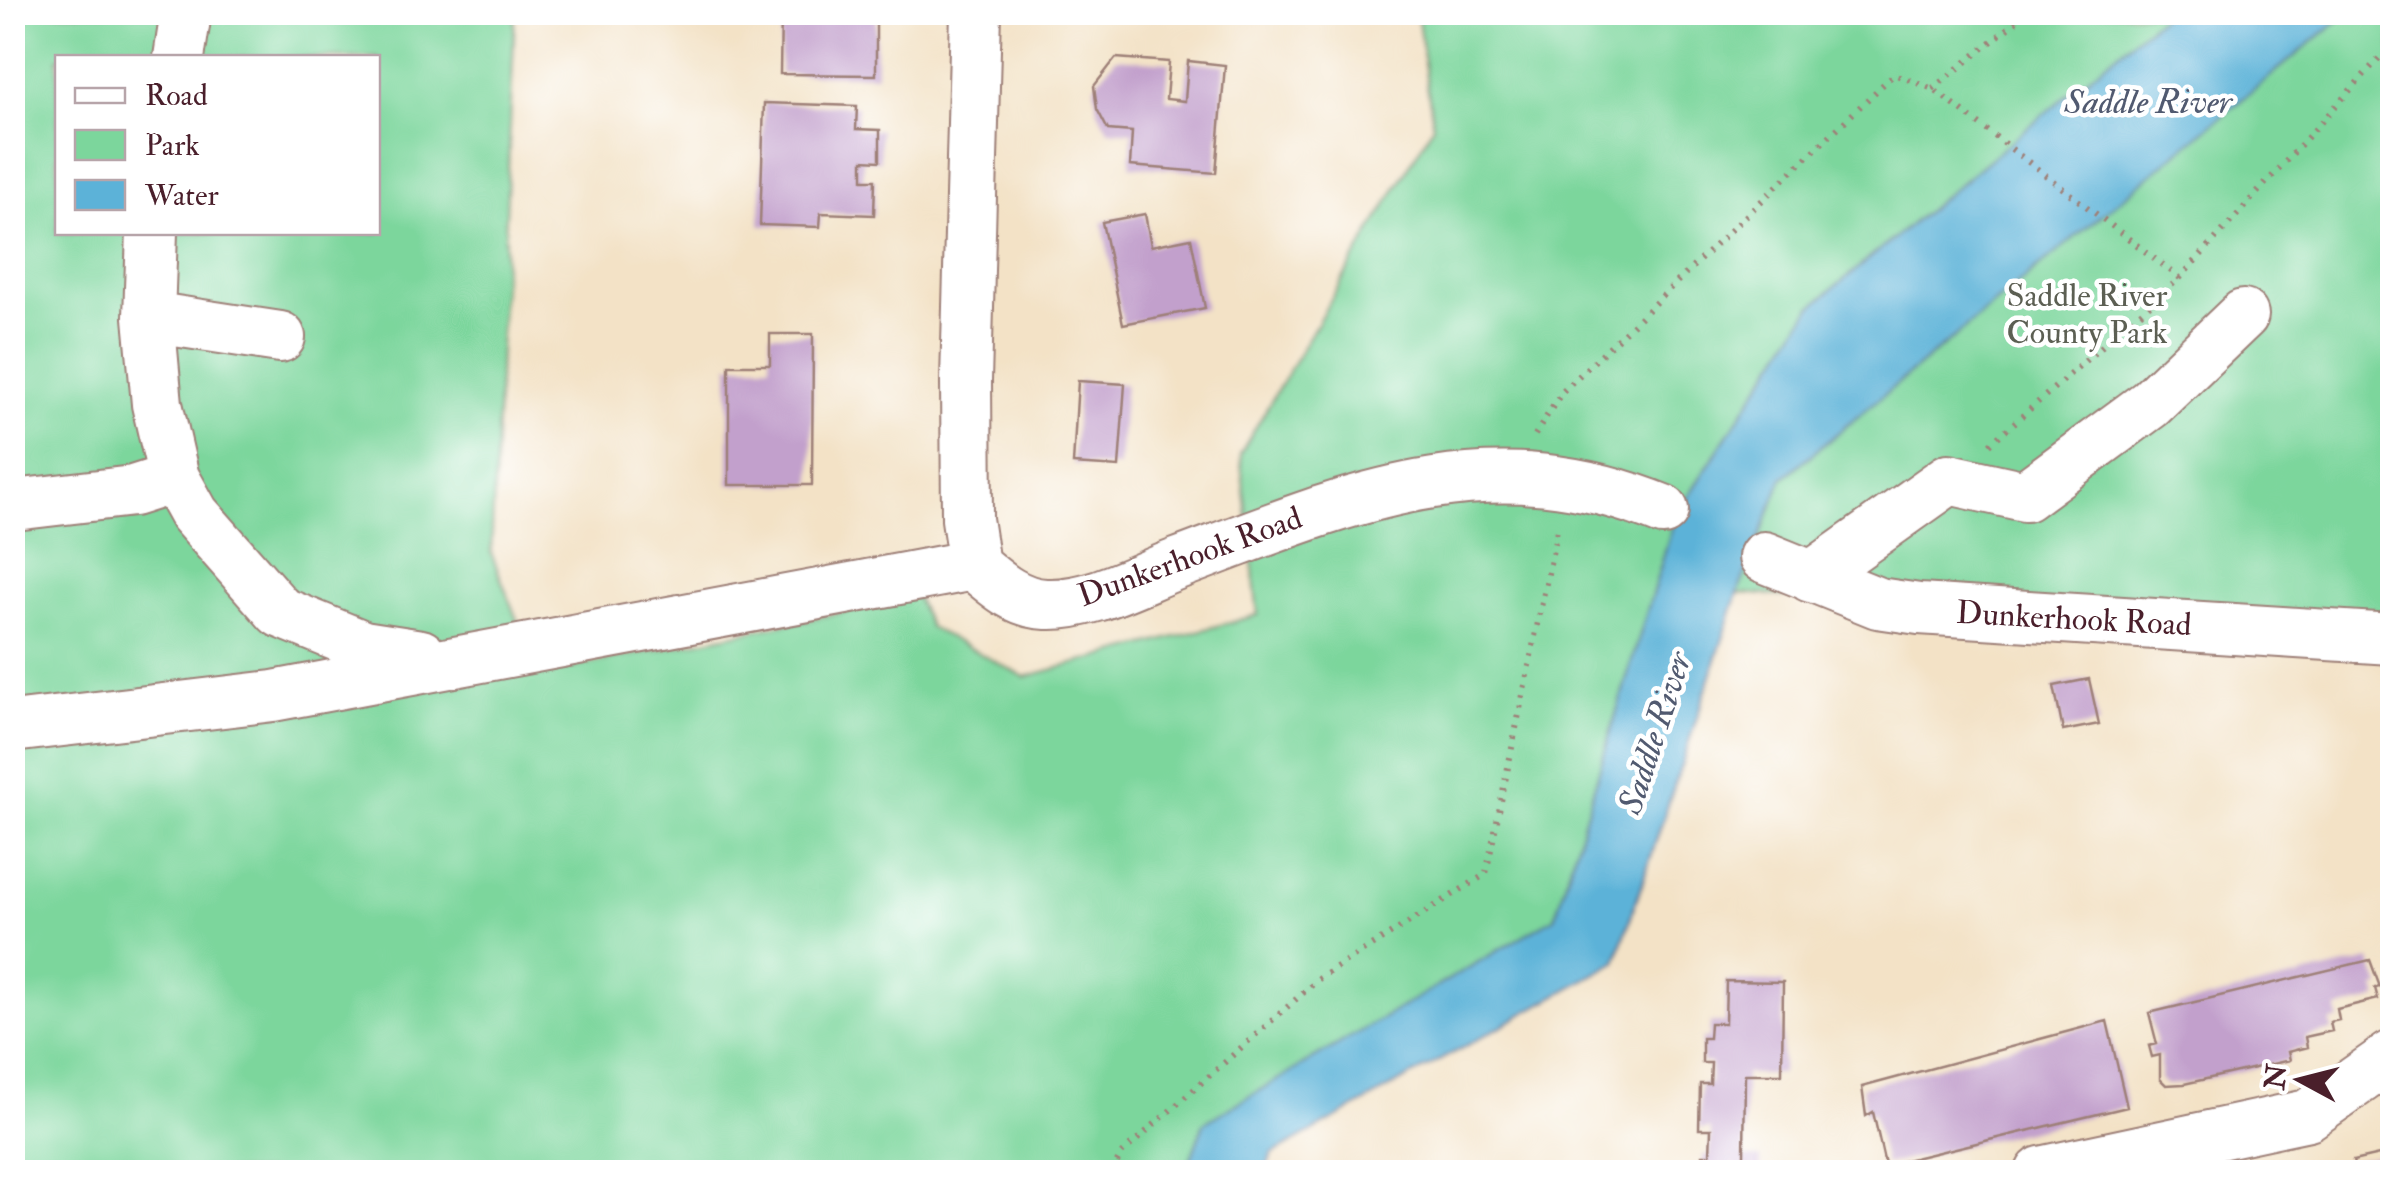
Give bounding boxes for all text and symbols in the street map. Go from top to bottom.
legend [55,55,380,235]
text: Road [145,77,208,114]
water label: Saddle River [2063,80,2234,124]
text: Park [145,127,200,164]
text: Water [144,177,219,214]
park label: Saddle River County Park [2006,276,2168,353]
street label: Dunkerhook Road [1072,498,1308,616]
street label: Dunkerhook Road [1955,593,2193,645]
water label: Saddle River [1608,645,1702,820]
north arrow [2250,1030,2350,1130]
text: N [2258,1062,2296,1093]

